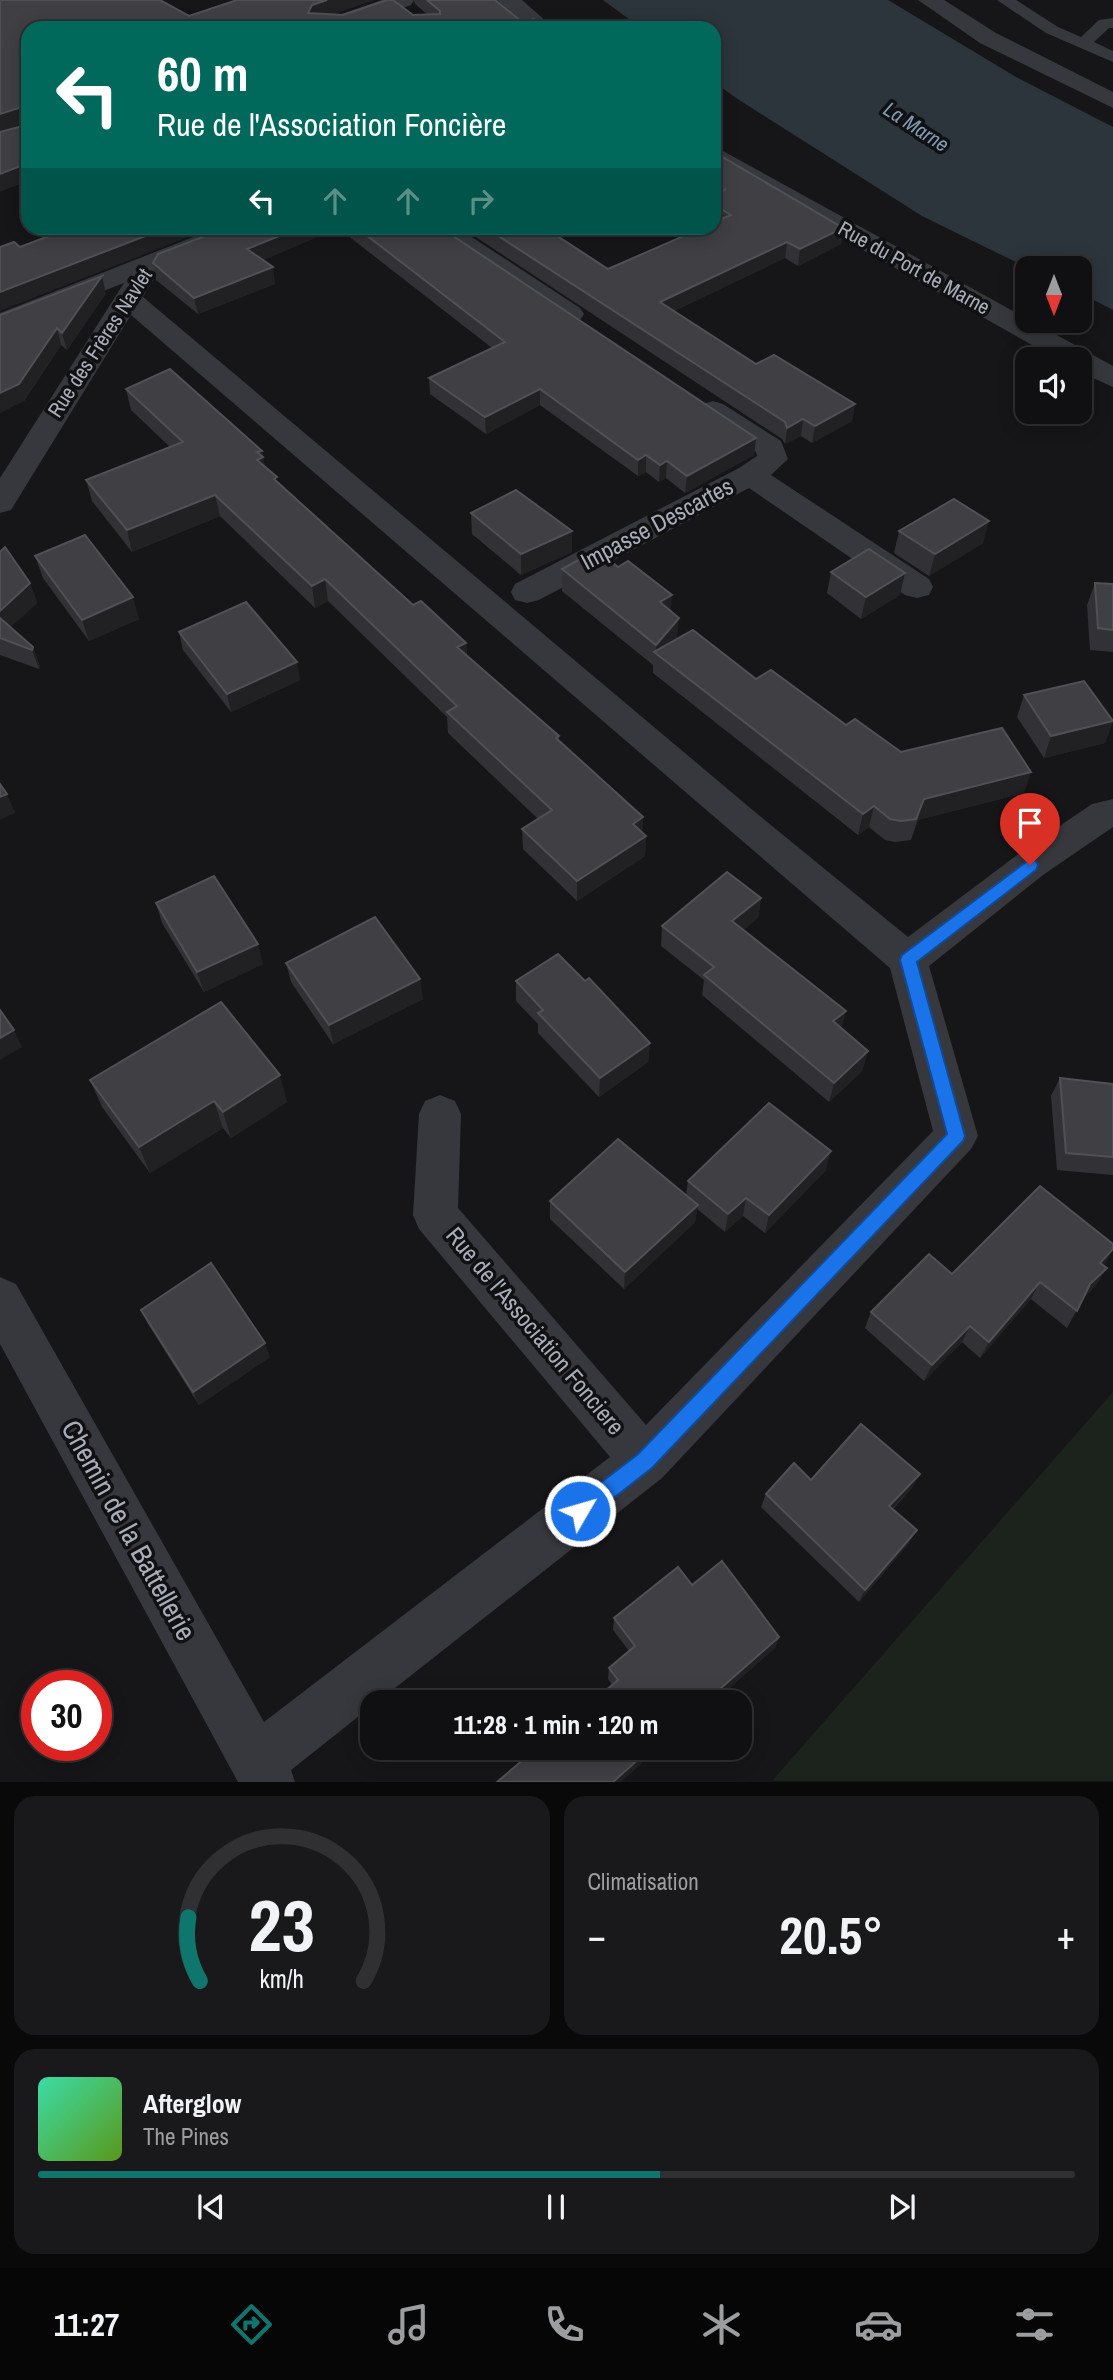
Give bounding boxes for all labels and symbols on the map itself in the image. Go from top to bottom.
water label: La Marne [878,95,955,159]
street label: Rue du Port de Marne [833,214,995,321]
north arrow [1015,256,1092,332]
street label: Rue des Frères Navlet [41,262,159,423]
street label: Impasse Descartes [575,469,738,577]
pin [1000,793,1060,865]
street label: Rue de l'Association Fonciere [439,1220,632,1441]
street label: Chemin de la Battellerie [53,1413,205,1647]
position arrow [543,1474,617,1548]
speed limit sign: 30 [21,1670,112,1761]

